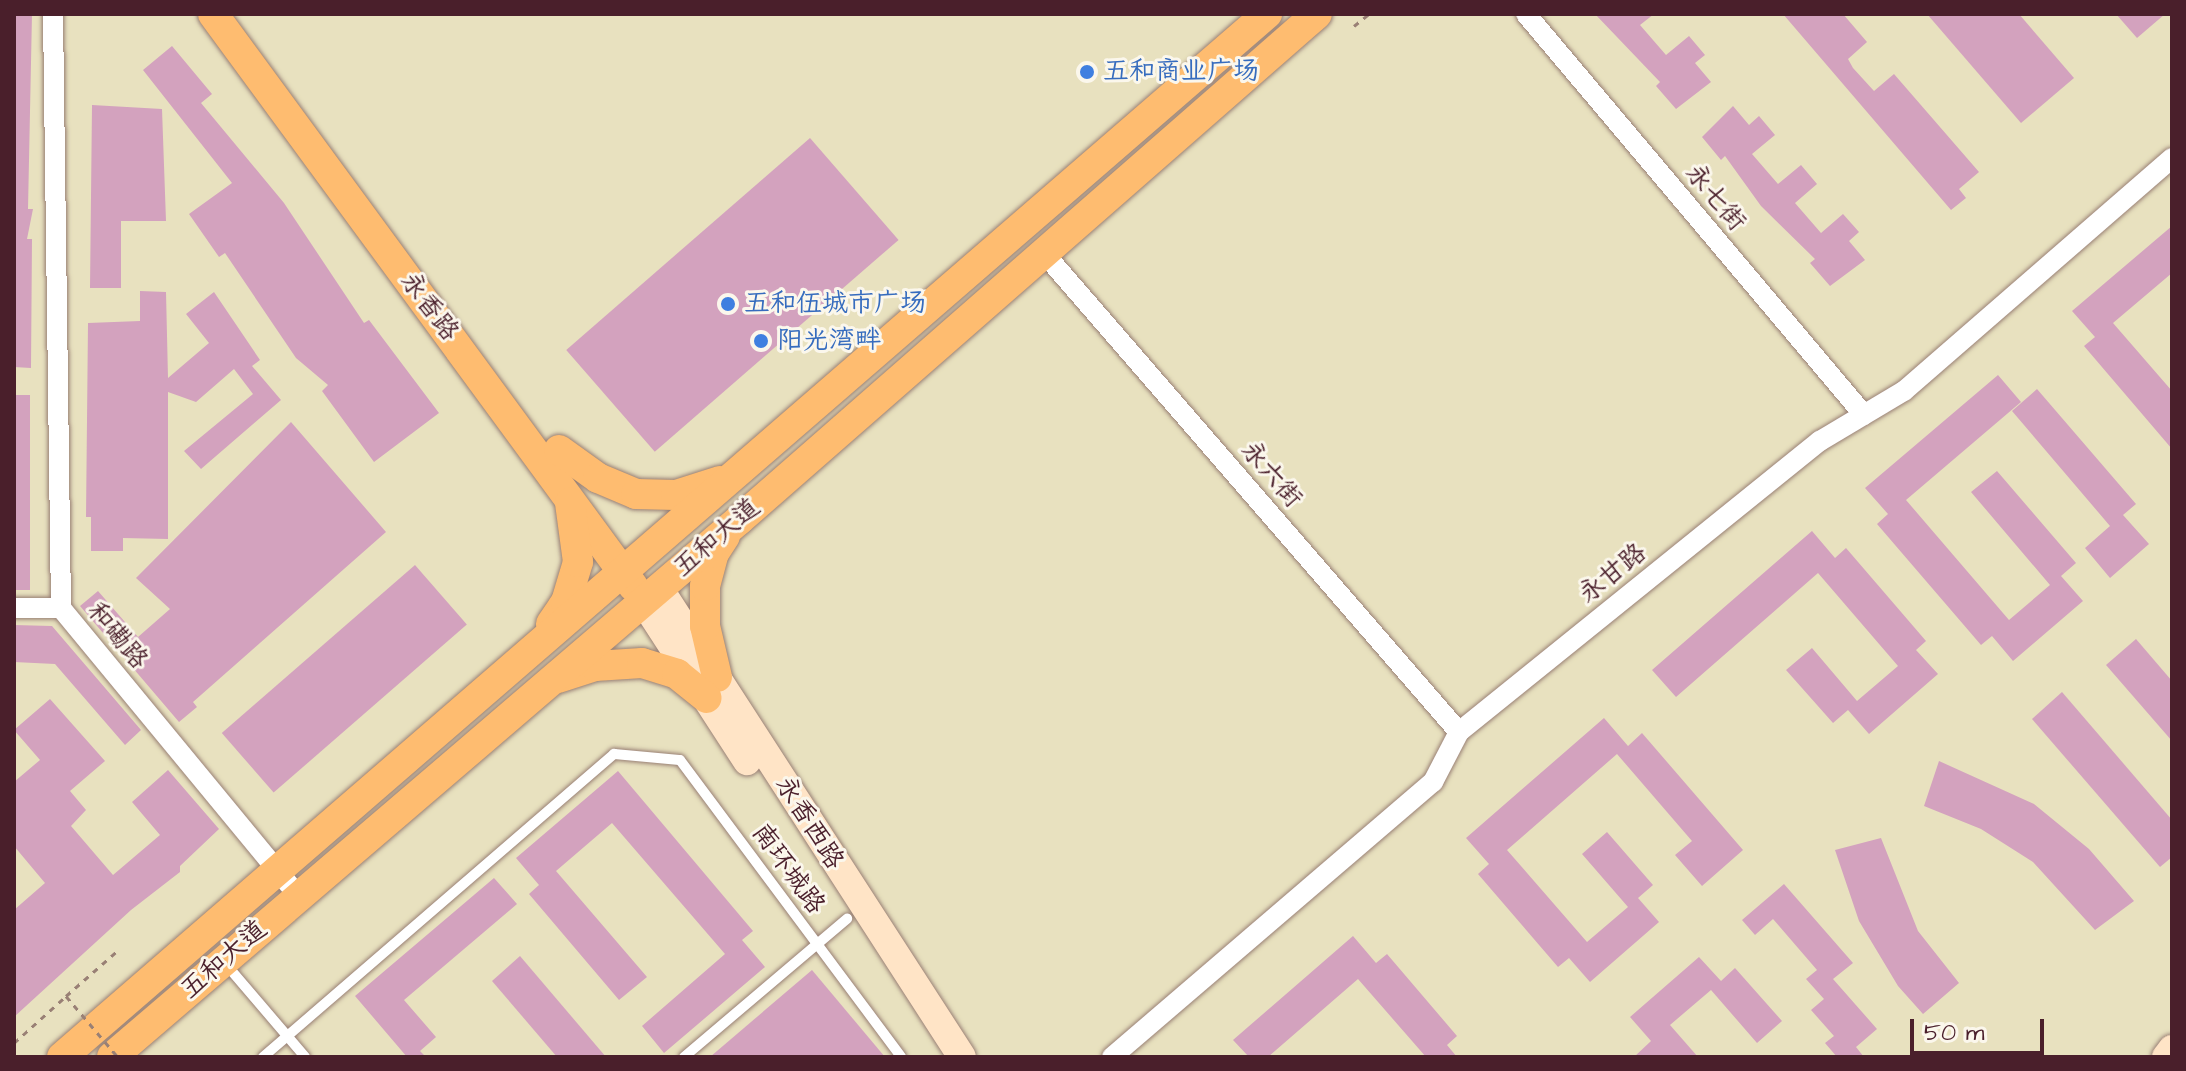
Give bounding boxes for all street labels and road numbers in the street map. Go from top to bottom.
street label: 永七街 [1678,158,1752,238]
street label: 永香路 [393,266,465,348]
street label: 永六街 [1234,435,1308,515]
street label: 五和大道 [668,492,766,584]
street label: 永甘路 [1573,537,1653,611]
street label: 和磡路 [80,596,154,676]
street label: 永香西路 [768,771,850,875]
street label: 南环城路 [745,818,831,920]
street label: 五和大道 [175,914,273,1006]

